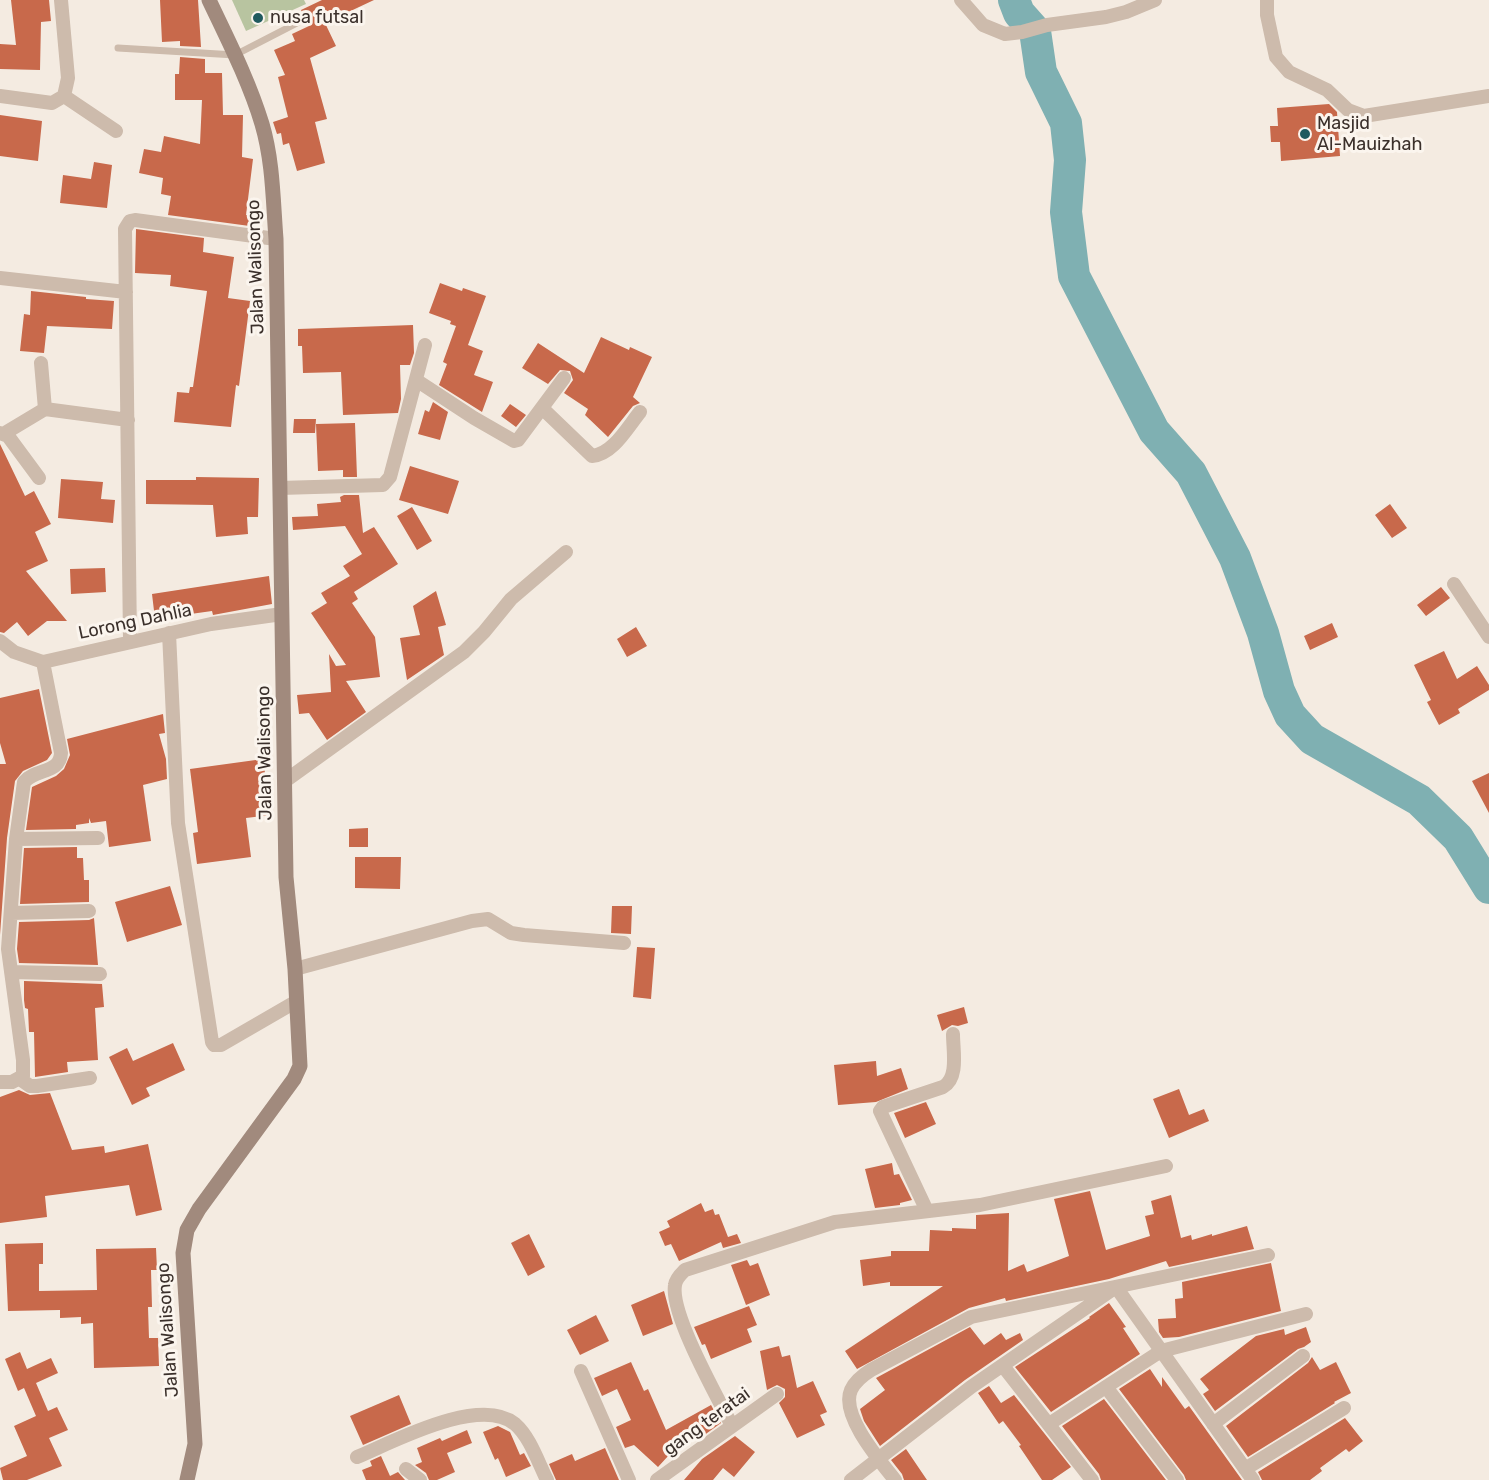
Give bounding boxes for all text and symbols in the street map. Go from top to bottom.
place label: nusa futsal [270,7,364,29]
marker: nusa futsal [251,11,265,25]
place label: Masjid Al-Mauizhah [1317,113,1422,156]
marker: Masjid Al-Mauizhah [1298,127,1312,141]
street label: Jalan Walisongo [243,199,269,335]
street label: Lorong Dahlia [76,599,194,645]
street label: Jalan Walisongo [253,685,277,821]
street label: Jalan Walisongo [153,1262,183,1398]
street label: gang teratai [659,1383,755,1461]

